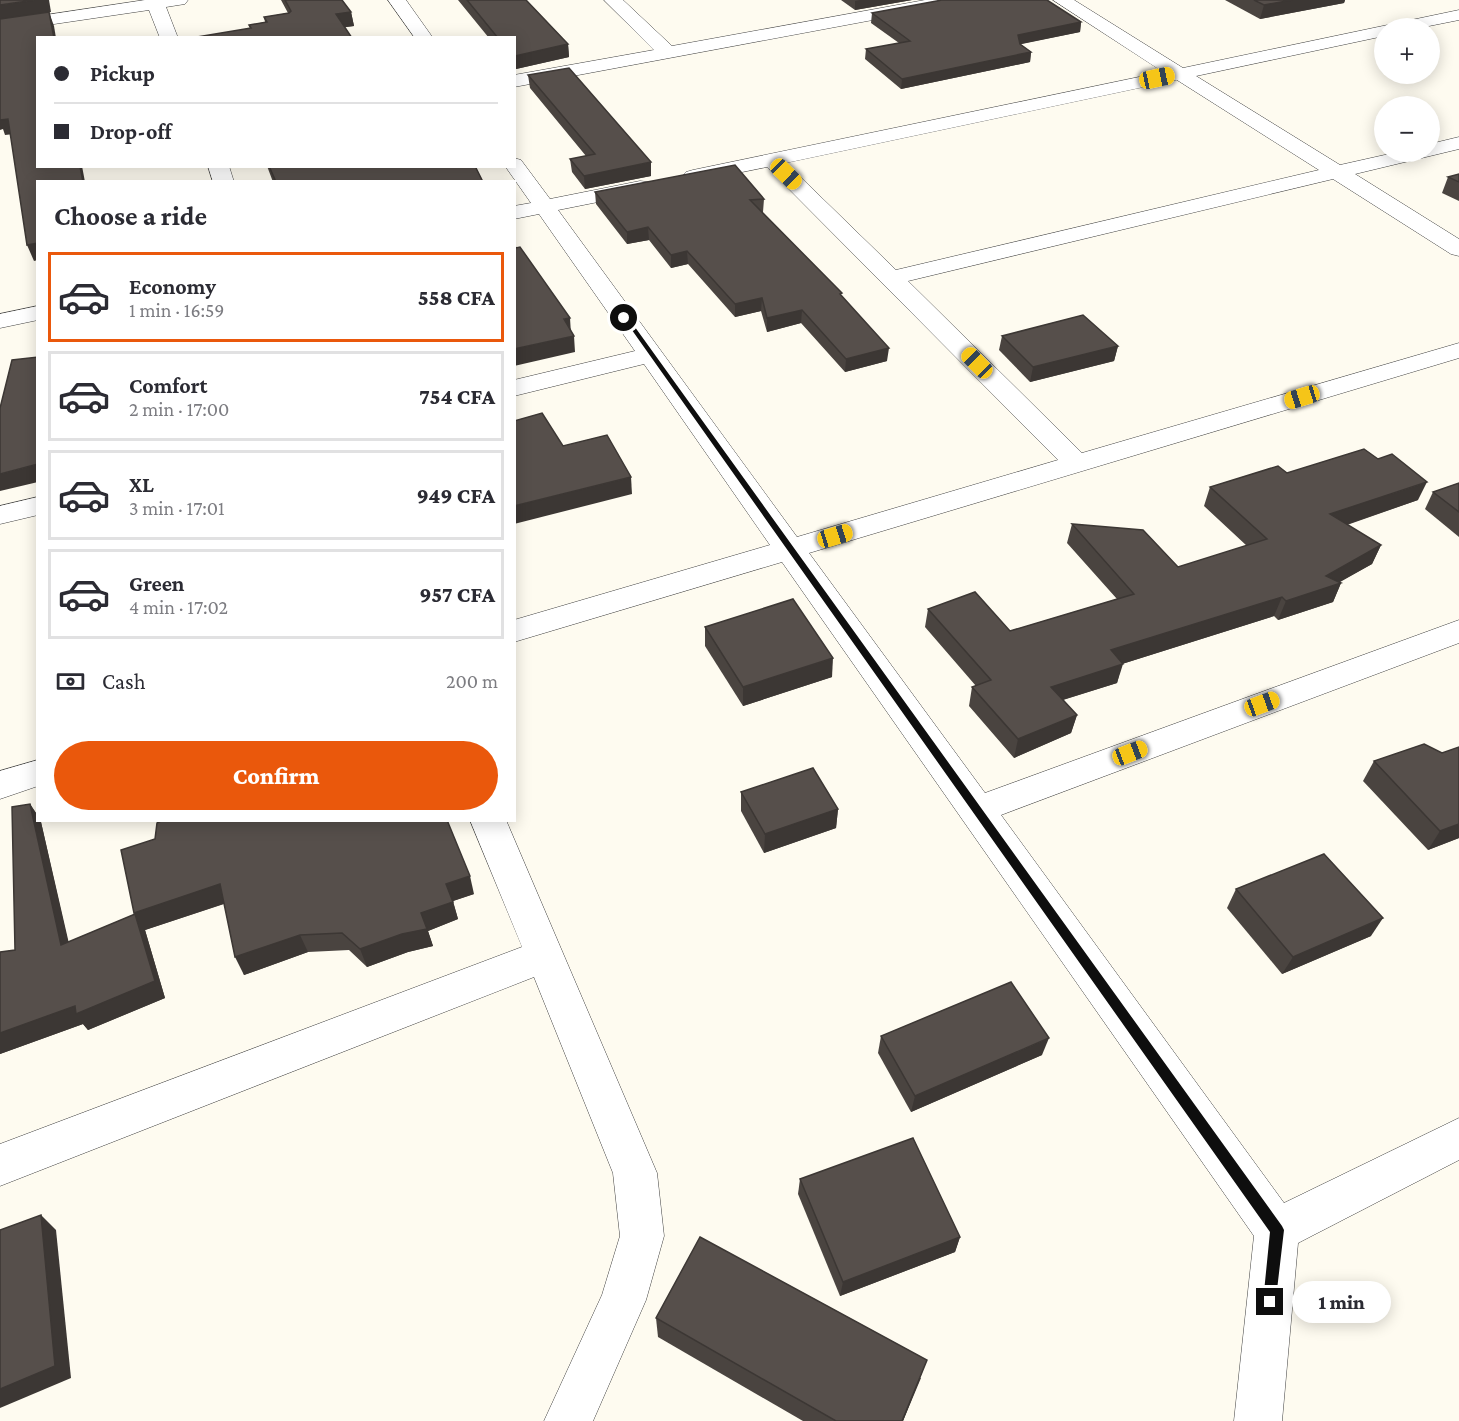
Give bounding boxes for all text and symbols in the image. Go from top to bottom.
map controls [1374,18,1440,162]
button: + [1374,18,1440,84]
text: Pickup [90,61,155,86]
car [1138,65,1176,91]
button: − [1374,96,1440,162]
text: Drop-off [90,119,172,144]
car [767,155,805,193]
text: Choose a ride [54,201,207,231]
icon: car [57,270,111,324]
text: Economy [129,274,216,299]
text: 558 CFA [418,285,495,310]
text: 1 min · 16:59 [129,299,224,321]
route start [610,304,637,331]
car [958,344,996,382]
icon: car [57,369,111,423]
text: Comfort [129,373,207,398]
car [1282,383,1322,411]
text: 754 CFA [419,384,495,409]
text: 2 min · 17:00 [129,398,229,420]
icon: car [57,468,111,522]
text: XL [129,472,154,497]
text: 949 CFA [416,483,495,508]
text: 3 min · 17:01 [129,497,225,519]
car [815,522,855,550]
icon: car [57,567,111,621]
text: Green [129,571,185,596]
text: 957 CFA [419,582,495,607]
text: 4 min · 17:02 [129,596,228,618]
icon: cash [54,665,87,698]
text: Cash [102,669,146,694]
text: 200 m [446,670,498,692]
car [1242,689,1282,719]
car [1110,738,1150,768]
button: Confirm [54,741,498,810]
callout: 1 min [1291,1281,1390,1323]
route end [1256,1288,1283,1315]
text: 1 min [1318,1291,1365,1313]

